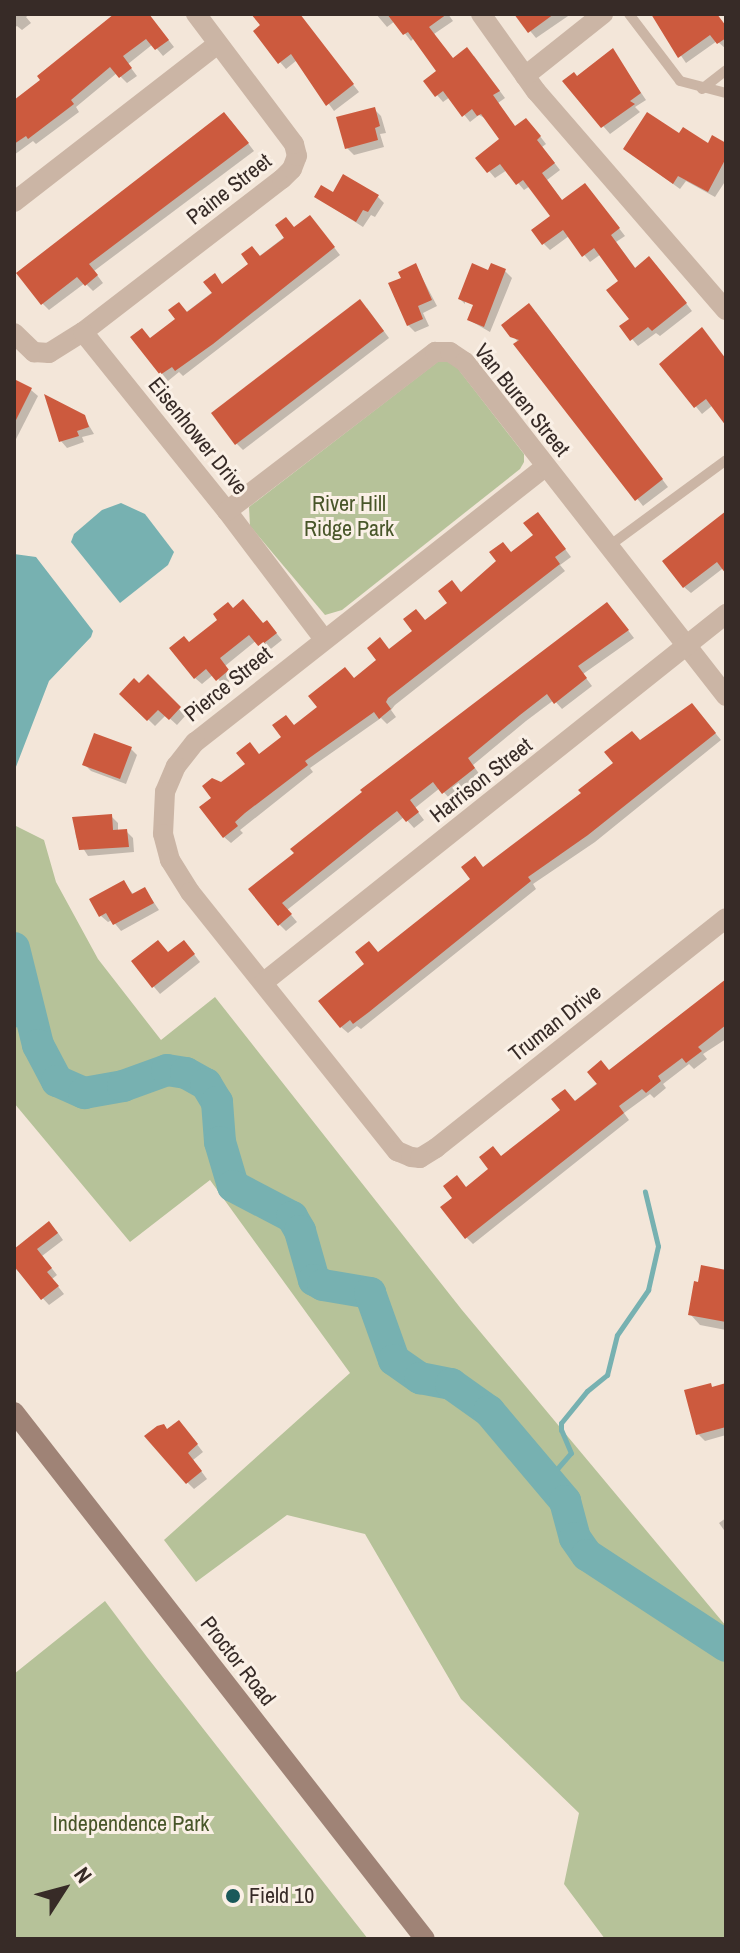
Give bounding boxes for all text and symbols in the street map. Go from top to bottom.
street label: Paine Street [181,148,277,230]
street label: Van Buren Street [469,338,575,462]
street label: Eisenhower Drive [143,372,253,500]
park label: River Hill Ridge Park [304,490,394,542]
street label: Pierce Street [179,641,277,727]
street label: Harrison Street [425,732,537,828]
street label: Truman Drive [504,979,606,1067]
street label: Proctor Road [195,1611,281,1711]
park label: Independence Park [53,1811,209,1837]
north arrow [24,1849,104,1929]
text: N [67,1861,99,1889]
place label: Field 10 [249,1883,314,1909]
marker: Field 10 [224,1887,242,1905]

